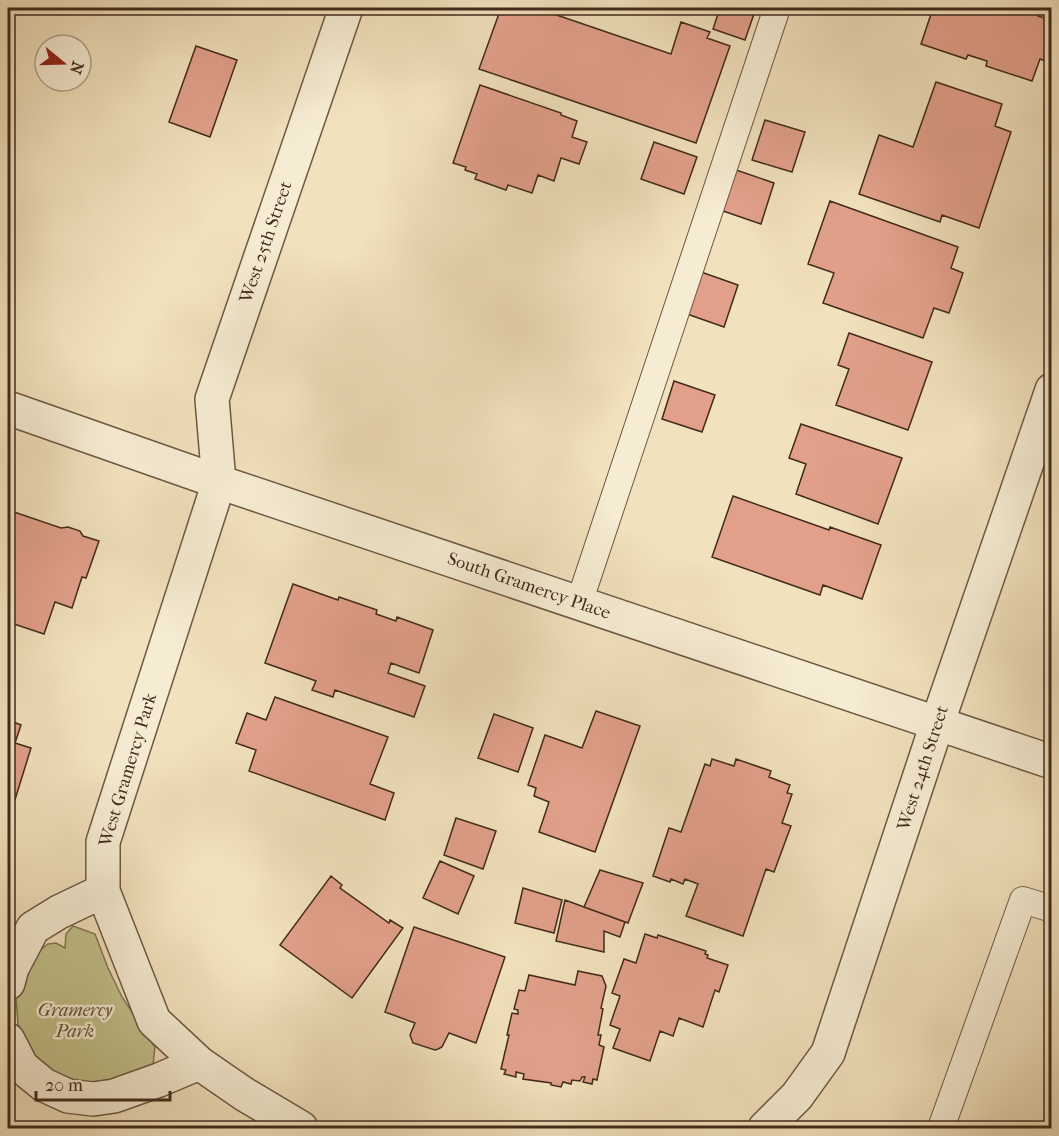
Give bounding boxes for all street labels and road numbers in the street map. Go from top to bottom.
street label: West 25th Street [235,178,297,307]
street label: South Gramercy Place [445,548,613,624]
street label: West Gramercy Park [94,690,162,850]
street label: West 24th Street [893,702,953,834]

